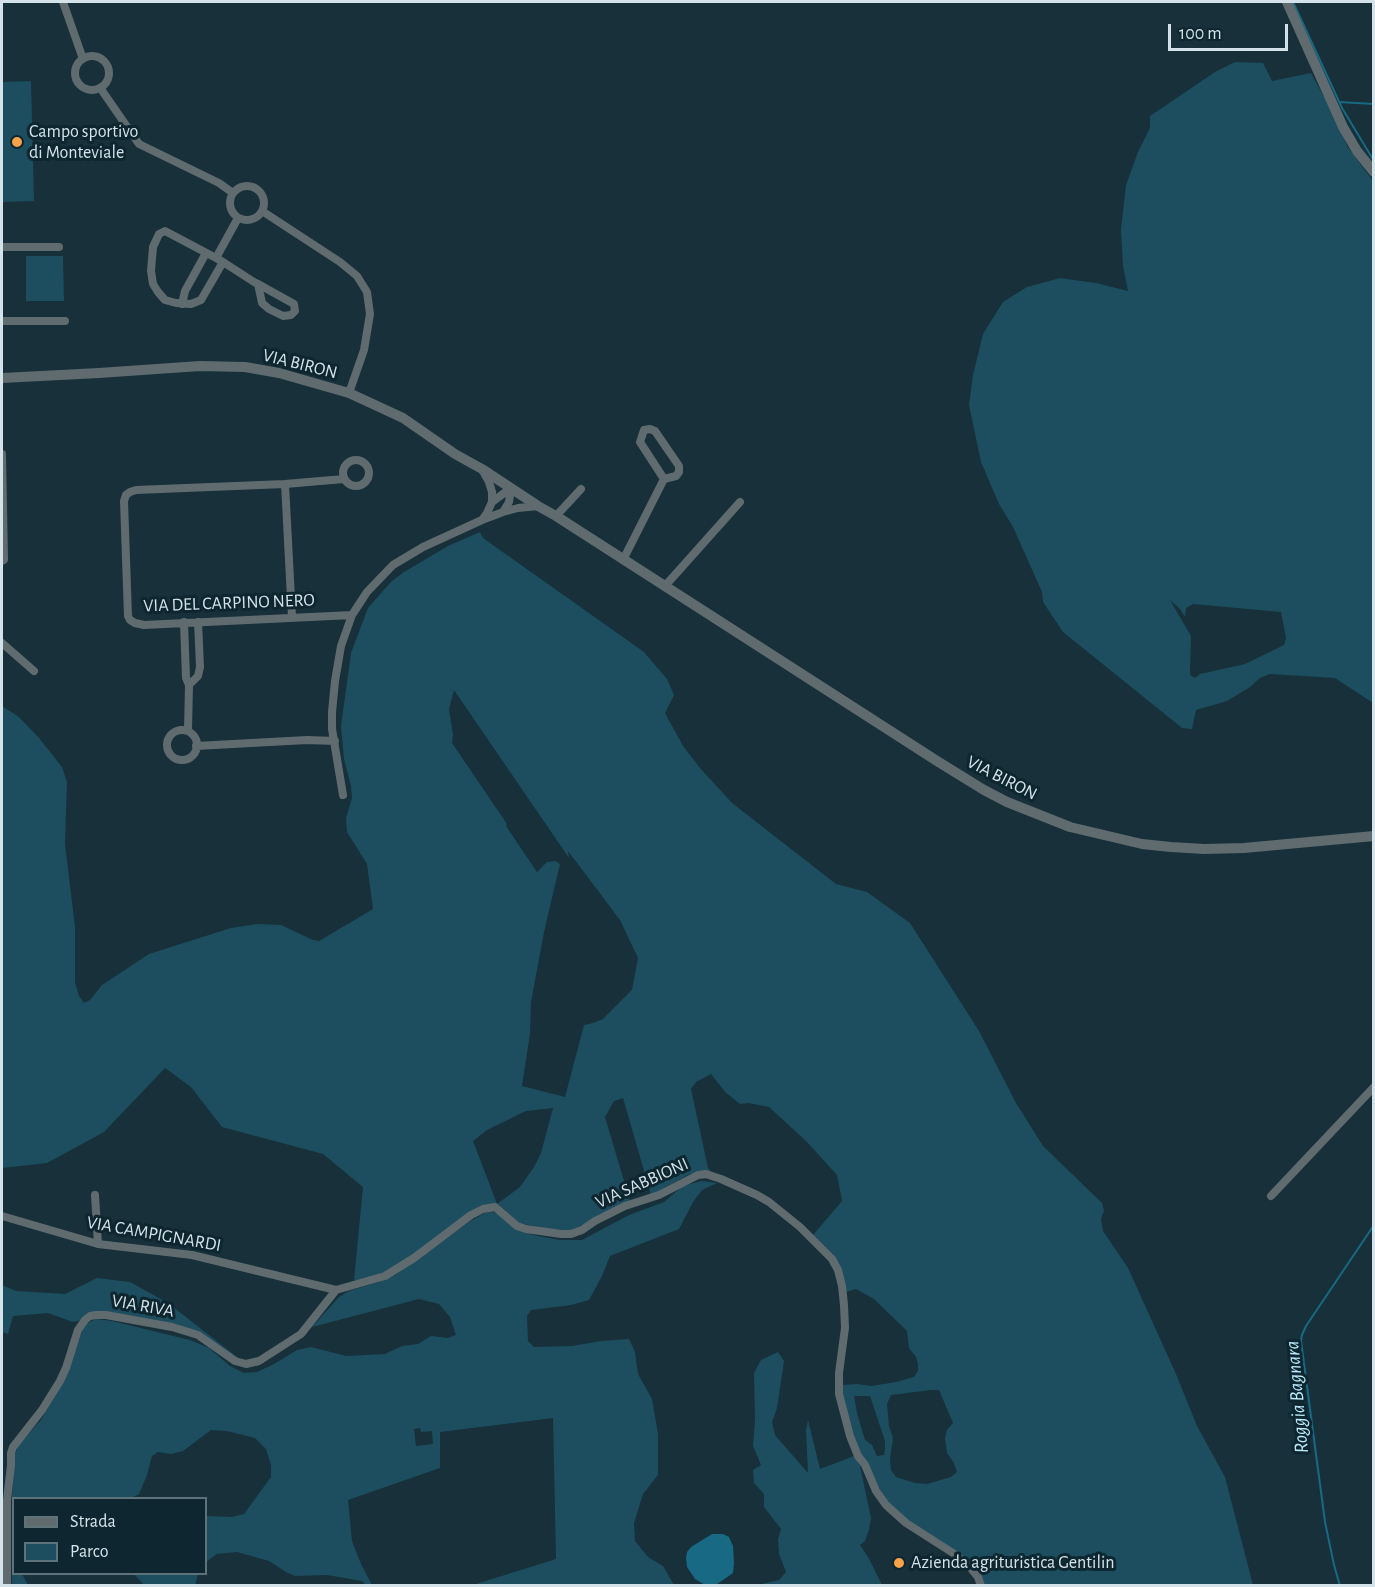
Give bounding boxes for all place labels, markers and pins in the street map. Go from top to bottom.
place label: Campo sportivo di Monteviale [29,121,138,164]
marker: Campo sportivo di Monteviale [10,135,24,149]
place label: Azienda agrituristica Gentilin [911,1552,1115,1574]
marker: Azienda agrituristica Gentilin [892,1556,906,1570]

